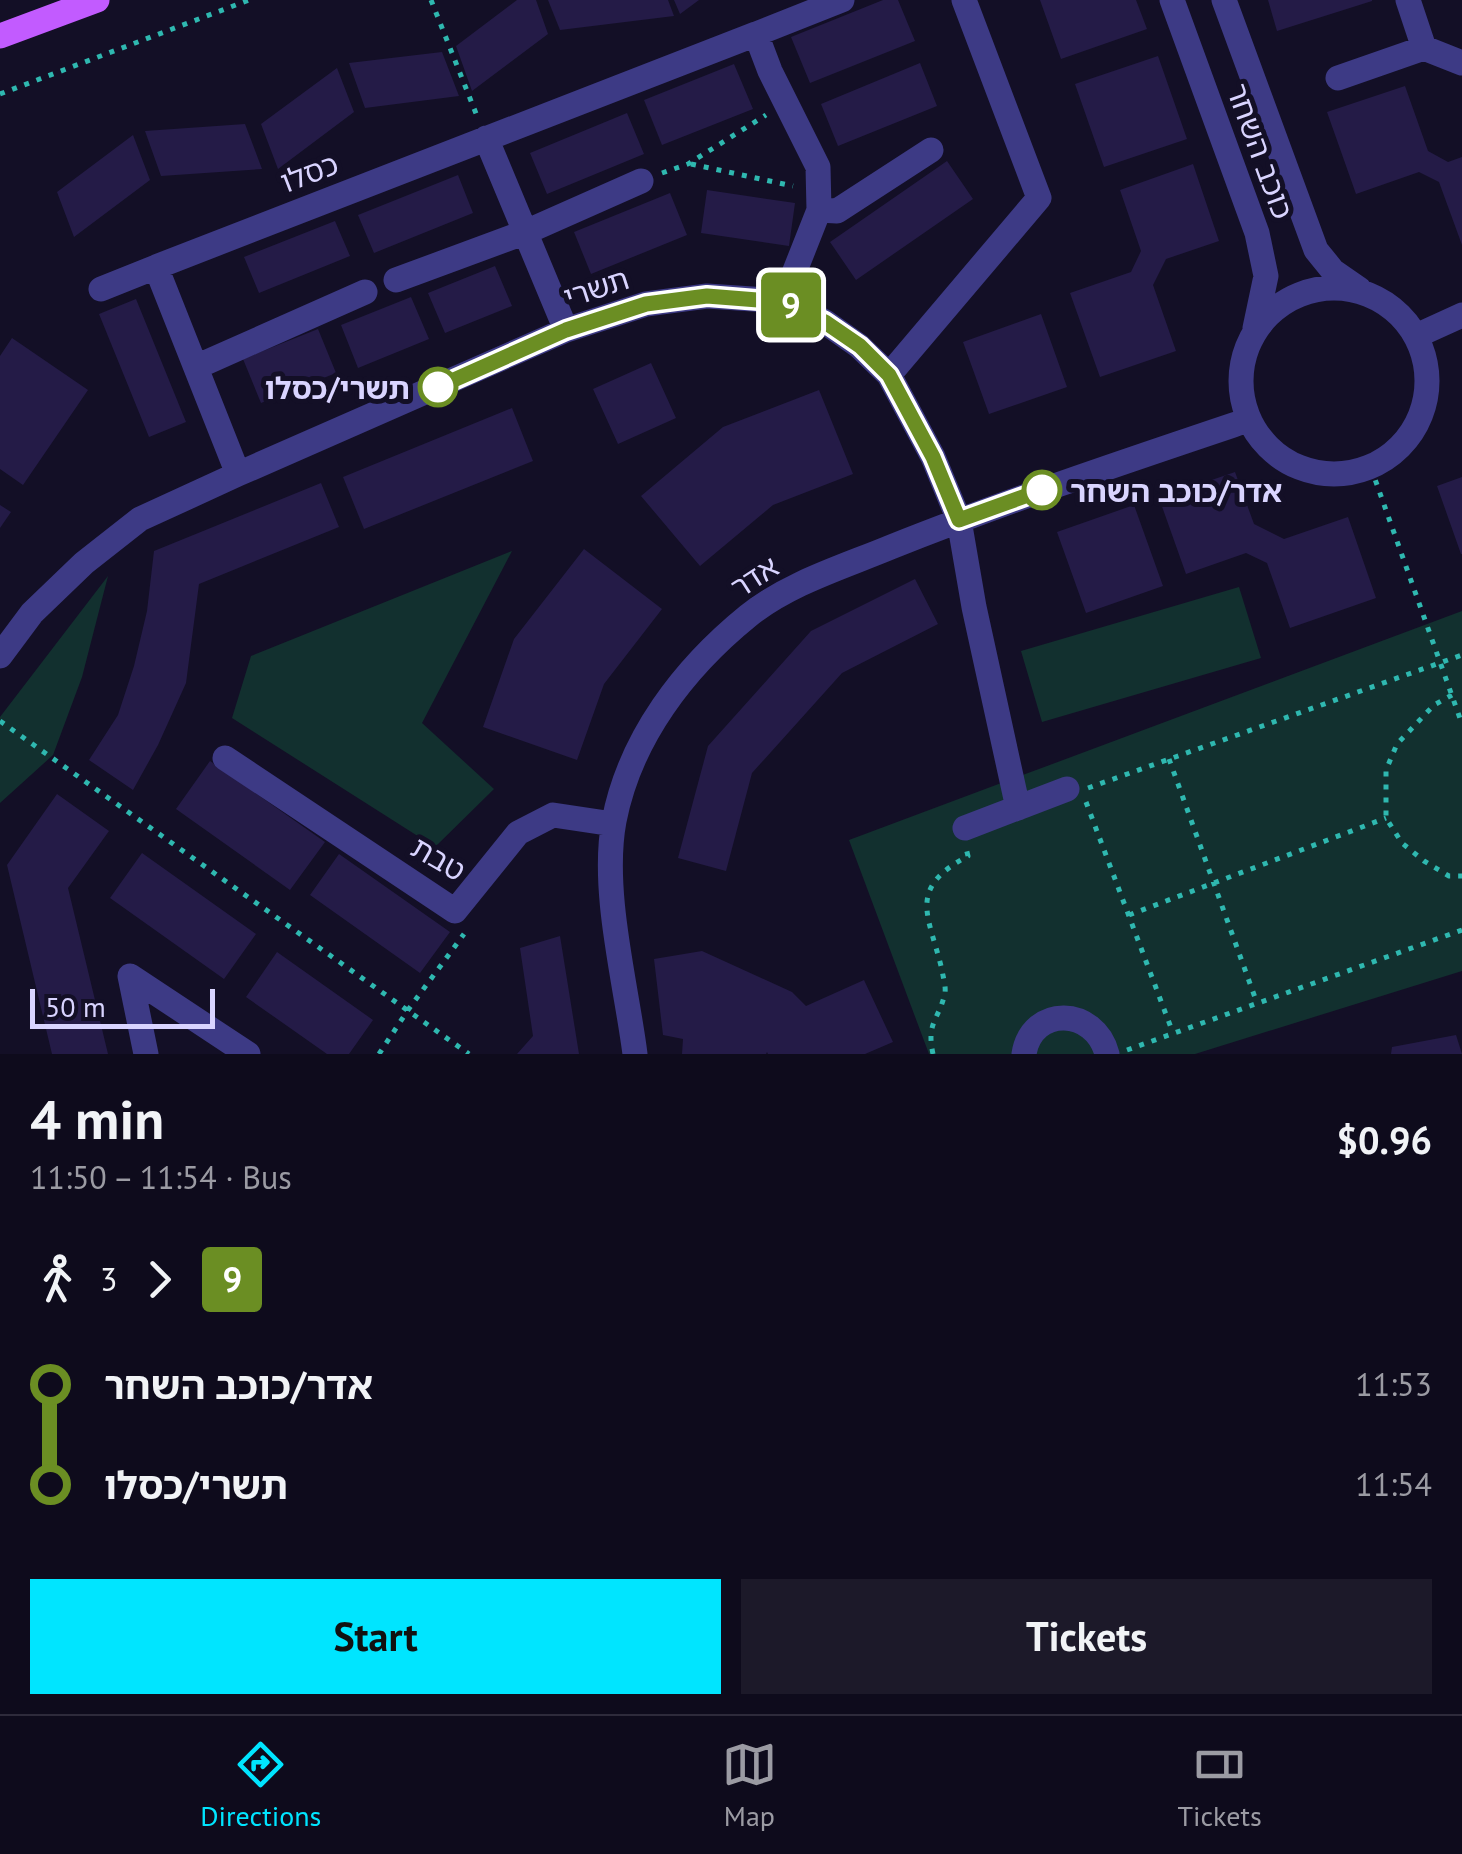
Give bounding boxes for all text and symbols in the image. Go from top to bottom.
street label: כוכב השחר [1218,78,1304,224]
street label: כסלו [275,143,343,201]
street label: תשרי [559,258,633,316]
line badge: 9 [758,272,824,338]
text: 9 [781,282,801,328]
place label: תשרי/כסלו [265,368,410,407]
marker: תשרי/כסלו [419,368,457,406]
marker: אדר/כוכב השחר [1023,471,1061,509]
place label: אדר/כוכב השחר [1070,471,1282,510]
street label: אדר [722,546,786,606]
street label: טבת [405,827,473,889]
scale bar [30,984,215,1028]
text: 50 m [45,988,106,1025]
text: 4 min [30,1083,164,1154]
text: $0.96 [1336,1115,1432,1164]
text: 11:50 – 11:54 · Bus [30,1156,292,1198]
icon: walk [30,1252,85,1307]
icon: forward [132,1252,187,1307]
text: 9 [222,1256,242,1302]
text: 3 [100,1258,117,1300]
text: אדר/כוכב השחר [104,1360,373,1409]
text: 11:53 [1355,1363,1432,1405]
text: תשרי/כסלו [104,1460,288,1509]
text: 11:54 [1355,1463,1432,1505]
button: Start [30,1579,721,1694]
button: Tickets [741,1579,1432,1694]
tab: Directions [200,1737,321,1834]
tab: Map [722,1737,777,1834]
tab: Tickets [1177,1737,1262,1834]

